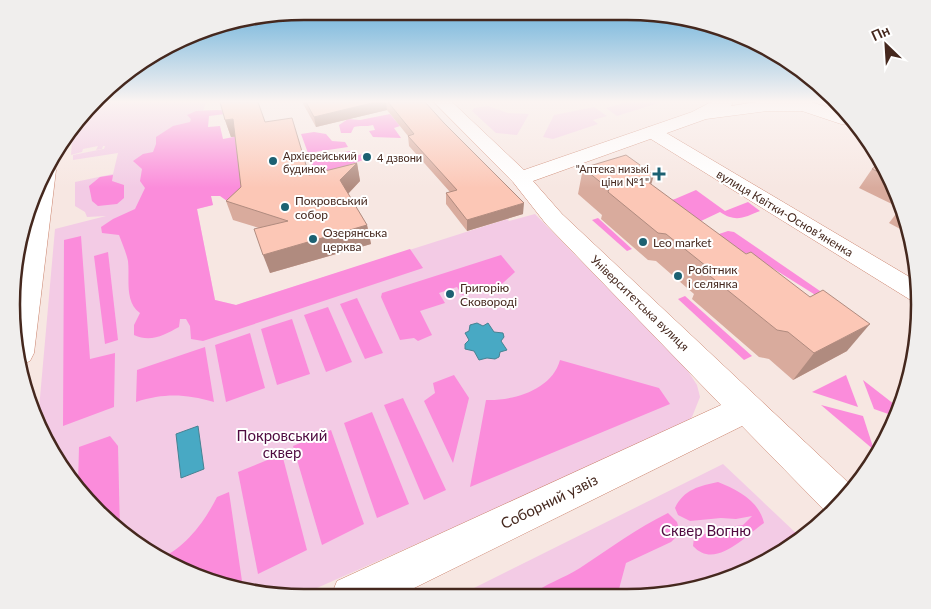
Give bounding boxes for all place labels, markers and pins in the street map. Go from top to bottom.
place label: Архієрейський будинок [283,149,357,175]
marker: 4 дзвони [361,151,373,163]
place label: 4 дзвони [377,151,422,164]
marker: Архієрейський будинок [267,155,279,167]
place label: "Аптека низькі ціни №1" [576,162,649,188]
marker: "Аптека низькі ціни №1" [653,168,665,180]
place label: Покровський собор [295,193,368,222]
marker: Покровський собор [279,201,291,213]
place label: Озерянська церква [323,225,387,254]
marker: Озерянська церква [307,233,319,245]
place label: Leo market [653,235,712,250]
marker: Leo market [637,236,649,248]
place label: Робітник і селянка [688,262,738,291]
marker: Робітник і селянка [672,270,684,282]
place label: Григорiю Сковороді [460,280,517,309]
marker: Григорiю Сковороді [444,288,456,300]

